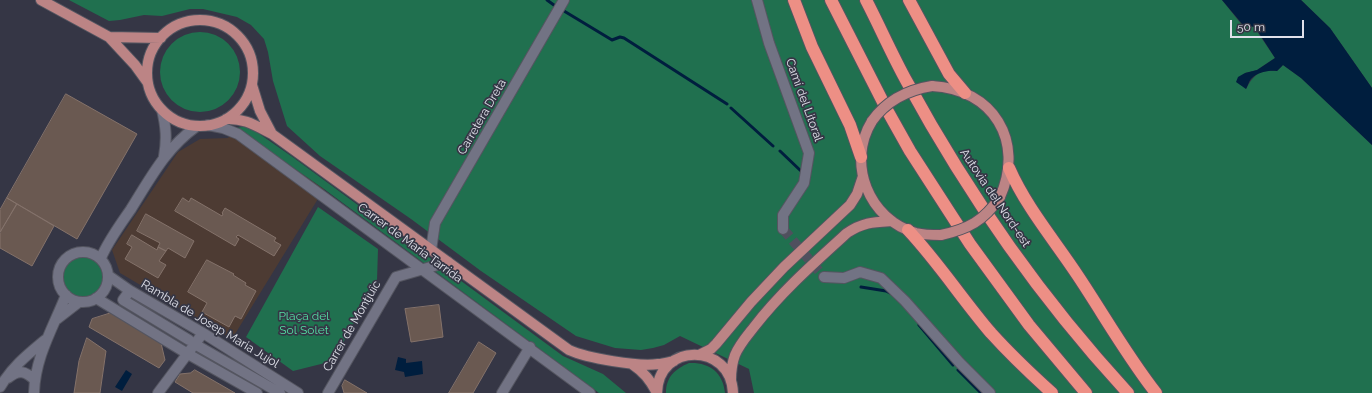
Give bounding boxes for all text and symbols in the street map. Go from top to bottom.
scale bar [1232,12,1306,38]
text: 50 m [1237,20,1265,34]
street label: Camí del Litoral [782,57,826,143]
street label: Carretera Dreta [455,77,509,157]
street label: Autovia del Nord-est [957,146,1033,250]
street label: Carrer de Maria Tarrida [355,200,465,286]
street label: Rambla de Josep Maria Jujol [138,277,282,371]
street label: Carrer de Montjuïc [320,278,384,374]
park label: Plaça del Sol Solet [278,309,330,337]

